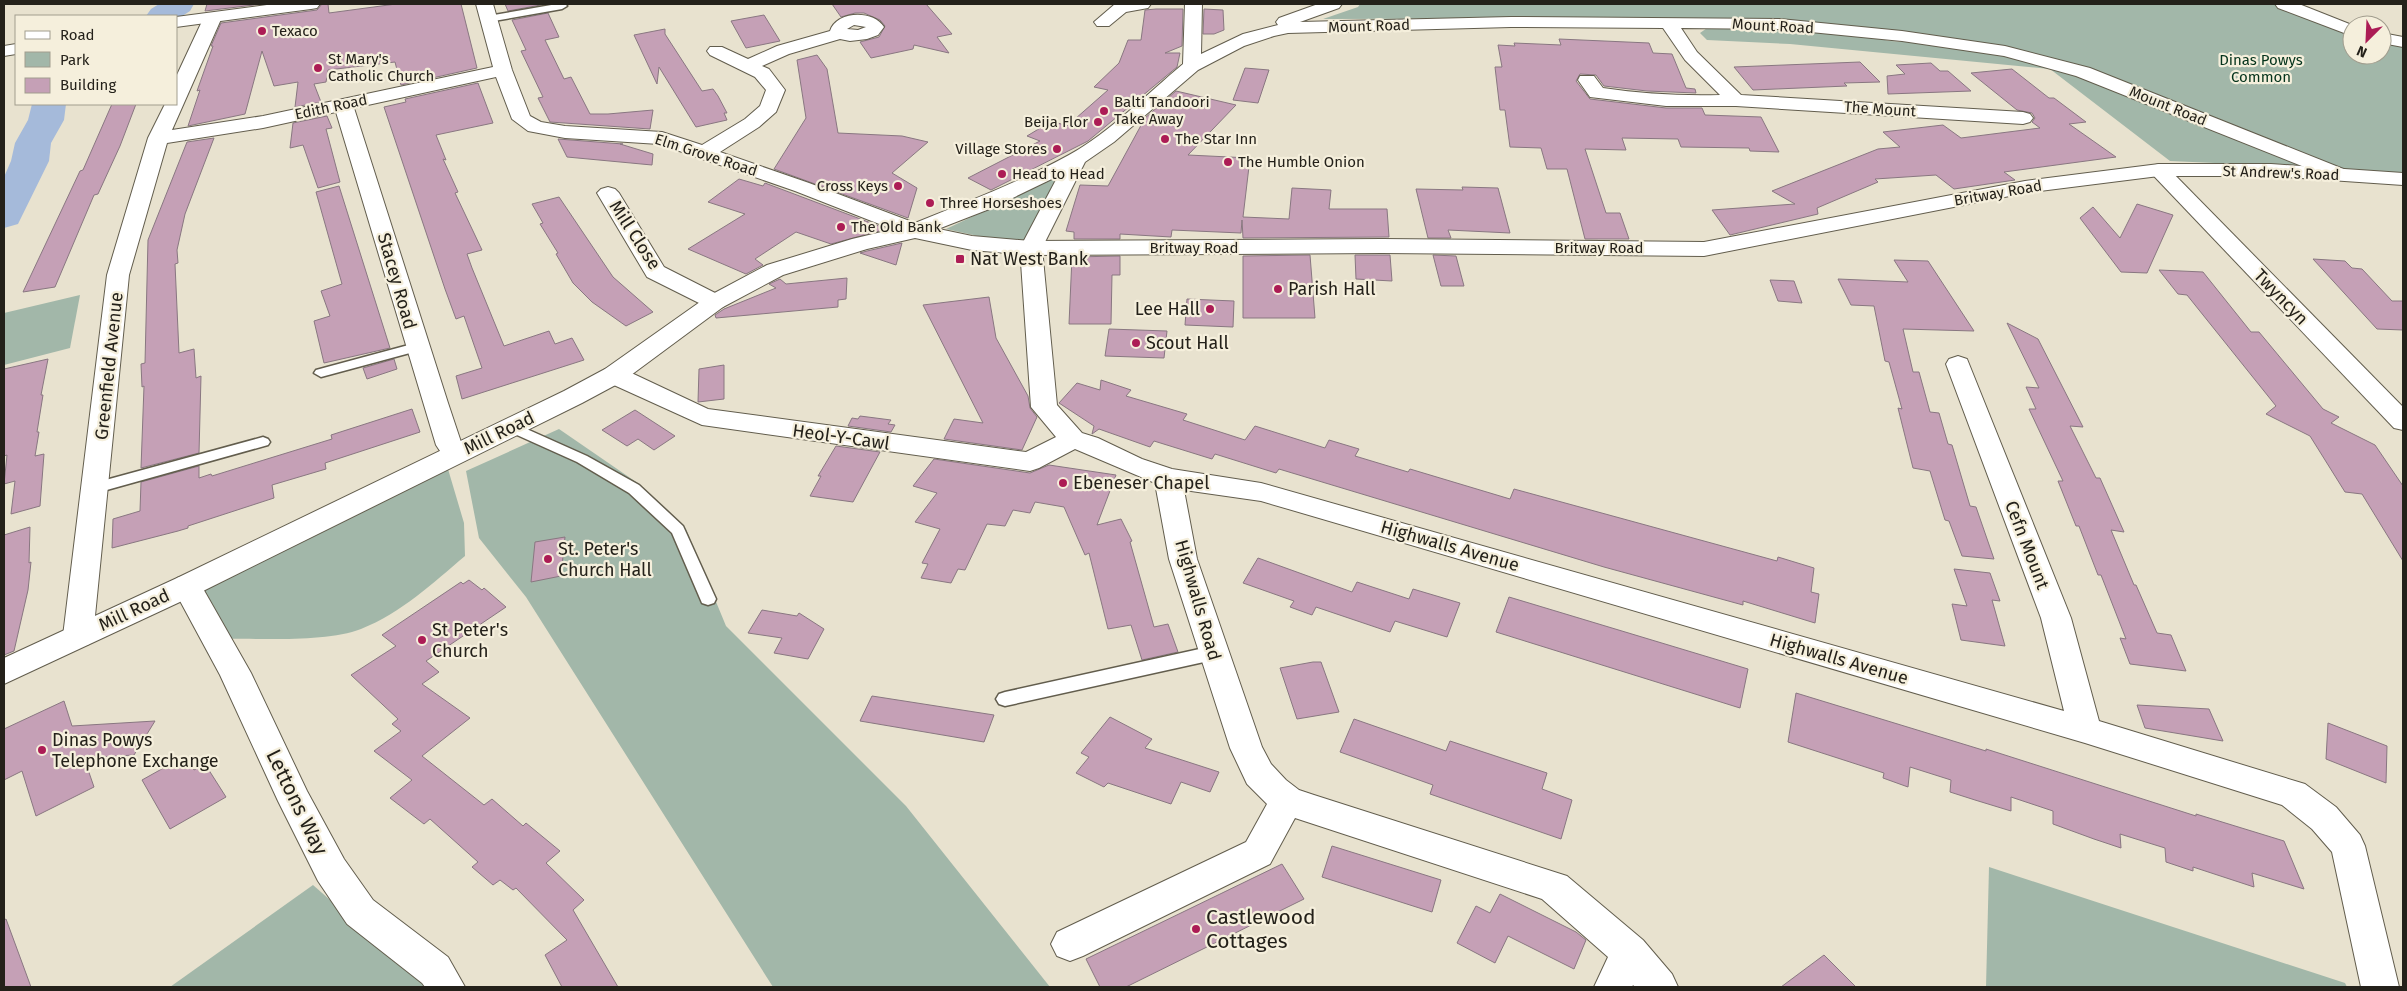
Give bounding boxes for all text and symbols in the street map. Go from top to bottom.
legend [15,15,178,105]
street label: Mount Road [1732,15,1814,37]
north arrow [2342,15,2392,65]
street label: Mount Road [1328,16,1410,36]
place label: Texaco [272,22,318,40]
marker: Texaco [256,25,268,37]
text: Road [60,26,95,44]
text: N [2354,42,2370,61]
place label: St Mary's Catholic Church [328,50,434,85]
text: Park [60,51,90,69]
park label: Dinas Powys Common [2219,51,2303,86]
marker: St Mary's Catholic Church [312,62,324,74]
text: Building [60,76,116,94]
street label: Mount Road [2127,82,2209,130]
street label: Edith Road [293,91,369,123]
place label: Balti Tandoori Take Away [1114,93,1210,128]
street label: The Mount [1843,98,1917,121]
marker: Balti Tandoori Take Away [1098,105,1110,117]
place label: Beija Flor [1024,113,1088,131]
marker: Beija Flor [1092,116,1104,128]
street label: Elm Grove Road [652,130,760,180]
place label: The Star Inn [1175,130,1257,148]
marker: The Star Inn [1159,133,1171,145]
place label: Village Stores [955,140,1047,158]
marker: Village Stores [1051,143,1063,155]
place label: The Humble Onion [1238,153,1365,171]
marker: The Humble Onion [1222,156,1234,168]
street label: St Andrew's Road [2222,162,2340,184]
place label: Head to Head [1012,165,1105,183]
marker: Head to Head [996,168,1008,180]
street label: Britway Road [1953,176,2043,210]
place label: Cross Keys [817,177,888,195]
marker: Cross Keys [892,180,904,192]
place label: Three Horseshoes [940,194,1062,212]
street label: Mill Close [604,196,666,274]
marker: Three Horseshoes [924,197,936,209]
place label: The Old Bank [851,218,941,236]
marker: The Old Bank [835,221,847,233]
street label: Stacey Road [373,230,421,332]
street label: Britway Road [1149,239,1239,257]
street label: Britway Road [1554,239,1644,257]
place label: Nat West Bank [970,248,1089,270]
marker: Nat West Bank [954,253,966,265]
street label: Twyncyn [2249,265,2313,329]
place label: Parish Hall [1288,278,1375,300]
marker: Parish Hall [1272,283,1284,295]
street label: Greenfield Avenue [90,291,128,441]
place label: Lee Hall [1135,298,1200,320]
marker: Lee Hall [1204,303,1216,315]
place label: Scout Hall [1146,332,1229,354]
marker: Scout Hall [1130,337,1142,349]
street label: Mill Road [460,406,538,460]
street label: Heol-Y-Cawl [791,419,891,455]
place label: Ebeneser Chapel [1073,472,1209,494]
marker: Ebeneser Chapel [1057,477,1069,489]
street label: Cefn Mount [2000,498,2054,593]
street label: Highwalls Avenue [1378,516,1522,576]
street label: Highwalls Road [1170,537,1226,663]
place label: St. Peter's Church Hall [558,538,652,581]
marker: St. Peter's Church Hall [542,553,554,565]
street label: Mill Road [95,584,173,636]
place label: St Peter's Church [432,619,508,662]
street label: Highwalls Avenue [1767,629,1911,689]
marker: St Peter's Church [416,634,428,646]
place label: Dinas Powys Telephone Exchange [52,729,219,772]
marker: Dinas Powys Telephone Exchange [36,744,48,756]
street label: Lettons Way [260,745,334,860]
place label: Castlewood Cottages [1206,904,1316,954]
marker: Castlewood Cottages [1190,923,1202,935]

